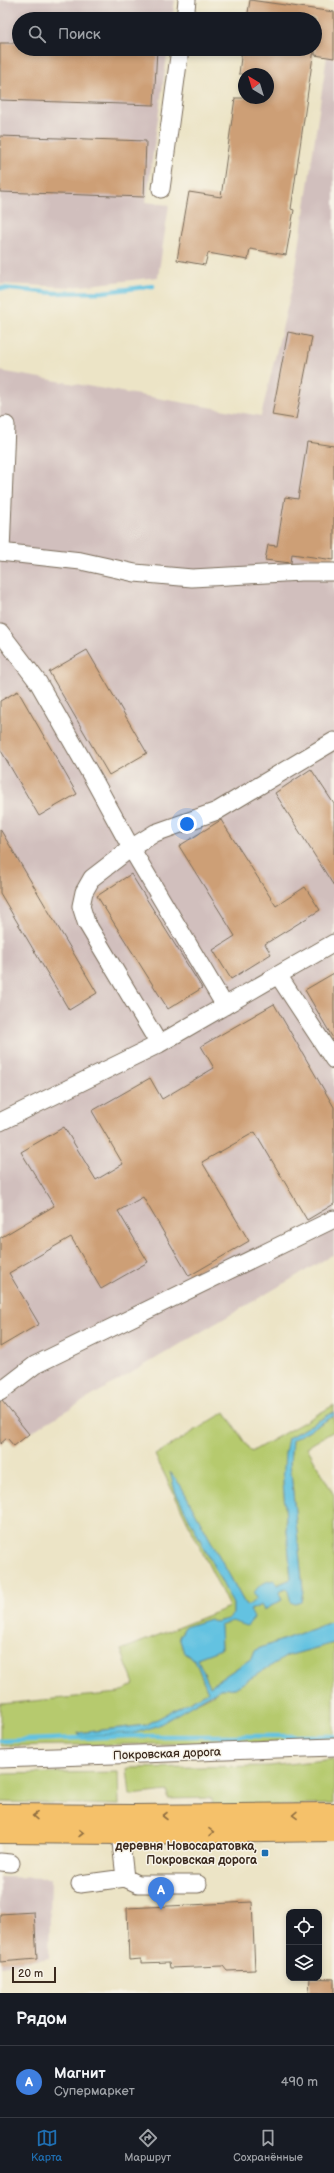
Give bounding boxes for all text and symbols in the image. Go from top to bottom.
search box [12,12,322,56]
icon: search [26,23,48,45]
text: Поиск [58,25,101,44]
north arrow [238,68,274,104]
your location [177,814,197,834]
street label: Покровская дорога [113,1745,221,1763]
one-way arrow [292,1811,298,1819]
one-way arrow [32,1812,38,1820]
one-way arrow [162,1812,168,1820]
one-way arrow [208,1828,214,1836]
one-way arrow [78,1829,84,1837]
place label: деревня Новосаратовка, Покровская дорога [114,1839,258,1868]
marker: деревня Новосаратовка, Покровская дорога [260,1848,270,1858]
pin: A [148,1877,174,1910]
map controls [286,1909,322,1981]
button: locate [286,1909,322,1945]
button: layers [286,1945,322,1981]
scale bar [12,1965,56,1984]
text: 20 m [18,1967,43,1980]
text: Рядом [16,2009,67,2029]
text: Магнит [54,2064,106,2083]
text: A [25,2074,33,2090]
text: 490 m [281,2074,318,2090]
text: Супермаркет [54,2083,135,2099]
tab: Карта [31,2127,62,2164]
tab: Маршрут [124,2127,171,2164]
tab: Сохранённые [233,2127,303,2164]

